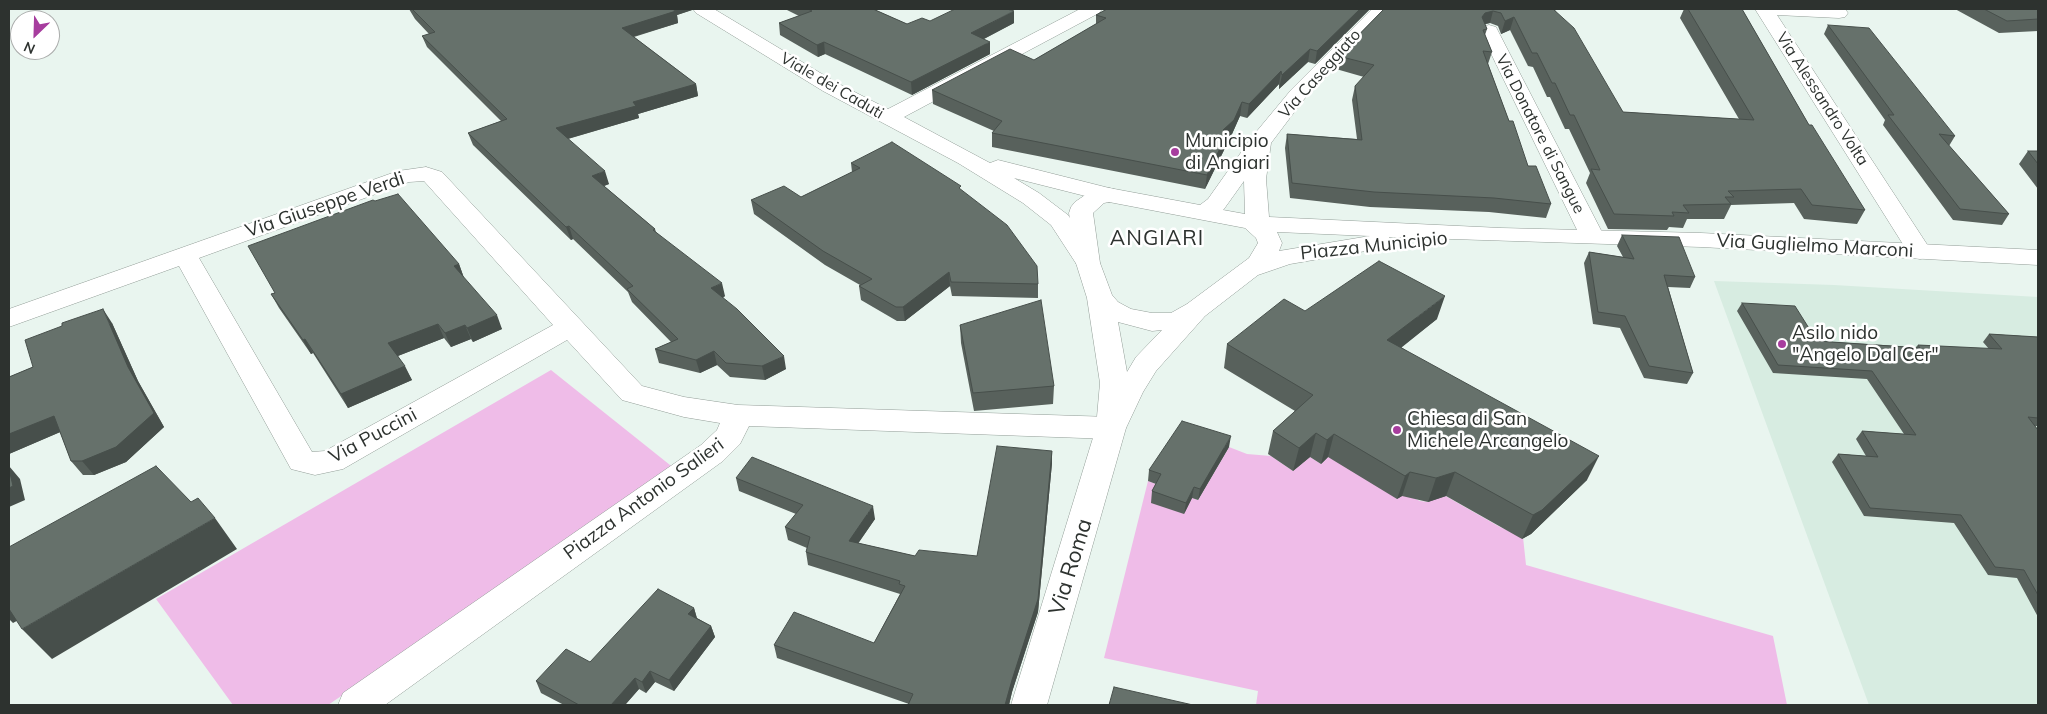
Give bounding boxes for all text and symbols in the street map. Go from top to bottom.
north arrow [10,10,60,60]
street label: Via Caseggiato [1275,26,1365,122]
street label: Via Alessandro Volta [1772,29,1872,169]
text: N [21,37,38,58]
street label: Viale dei Caduti [777,49,887,123]
street label: Via Donatore di Sangue [1491,51,1589,217]
place label: Municipio di Angiari [1185,130,1270,174]
marker: Municipio di Angiari [1169,146,1181,158]
street label: Via Giuseppe Verdi [243,167,407,243]
district label: ANGIARI [1109,226,1205,252]
street label: Piazza Municipio [1299,227,1449,265]
street label: Via Guglielmo Marconi [1716,229,1914,263]
place label: Asilo nido "Angelo Dal Cer" [1792,322,1939,366]
marker: Asilo nido "Angelo Dal Cer" [1776,338,1788,350]
street label: Via Puccini [325,403,421,469]
place label: Chiesa di San Michele Arcangelo [1407,408,1568,452]
marker: Chiesa di San Michele Arcangelo [1391,424,1403,436]
street label: Piazza Antonio Salieri [560,433,728,565]
street label: Via Roma [1044,516,1098,618]

